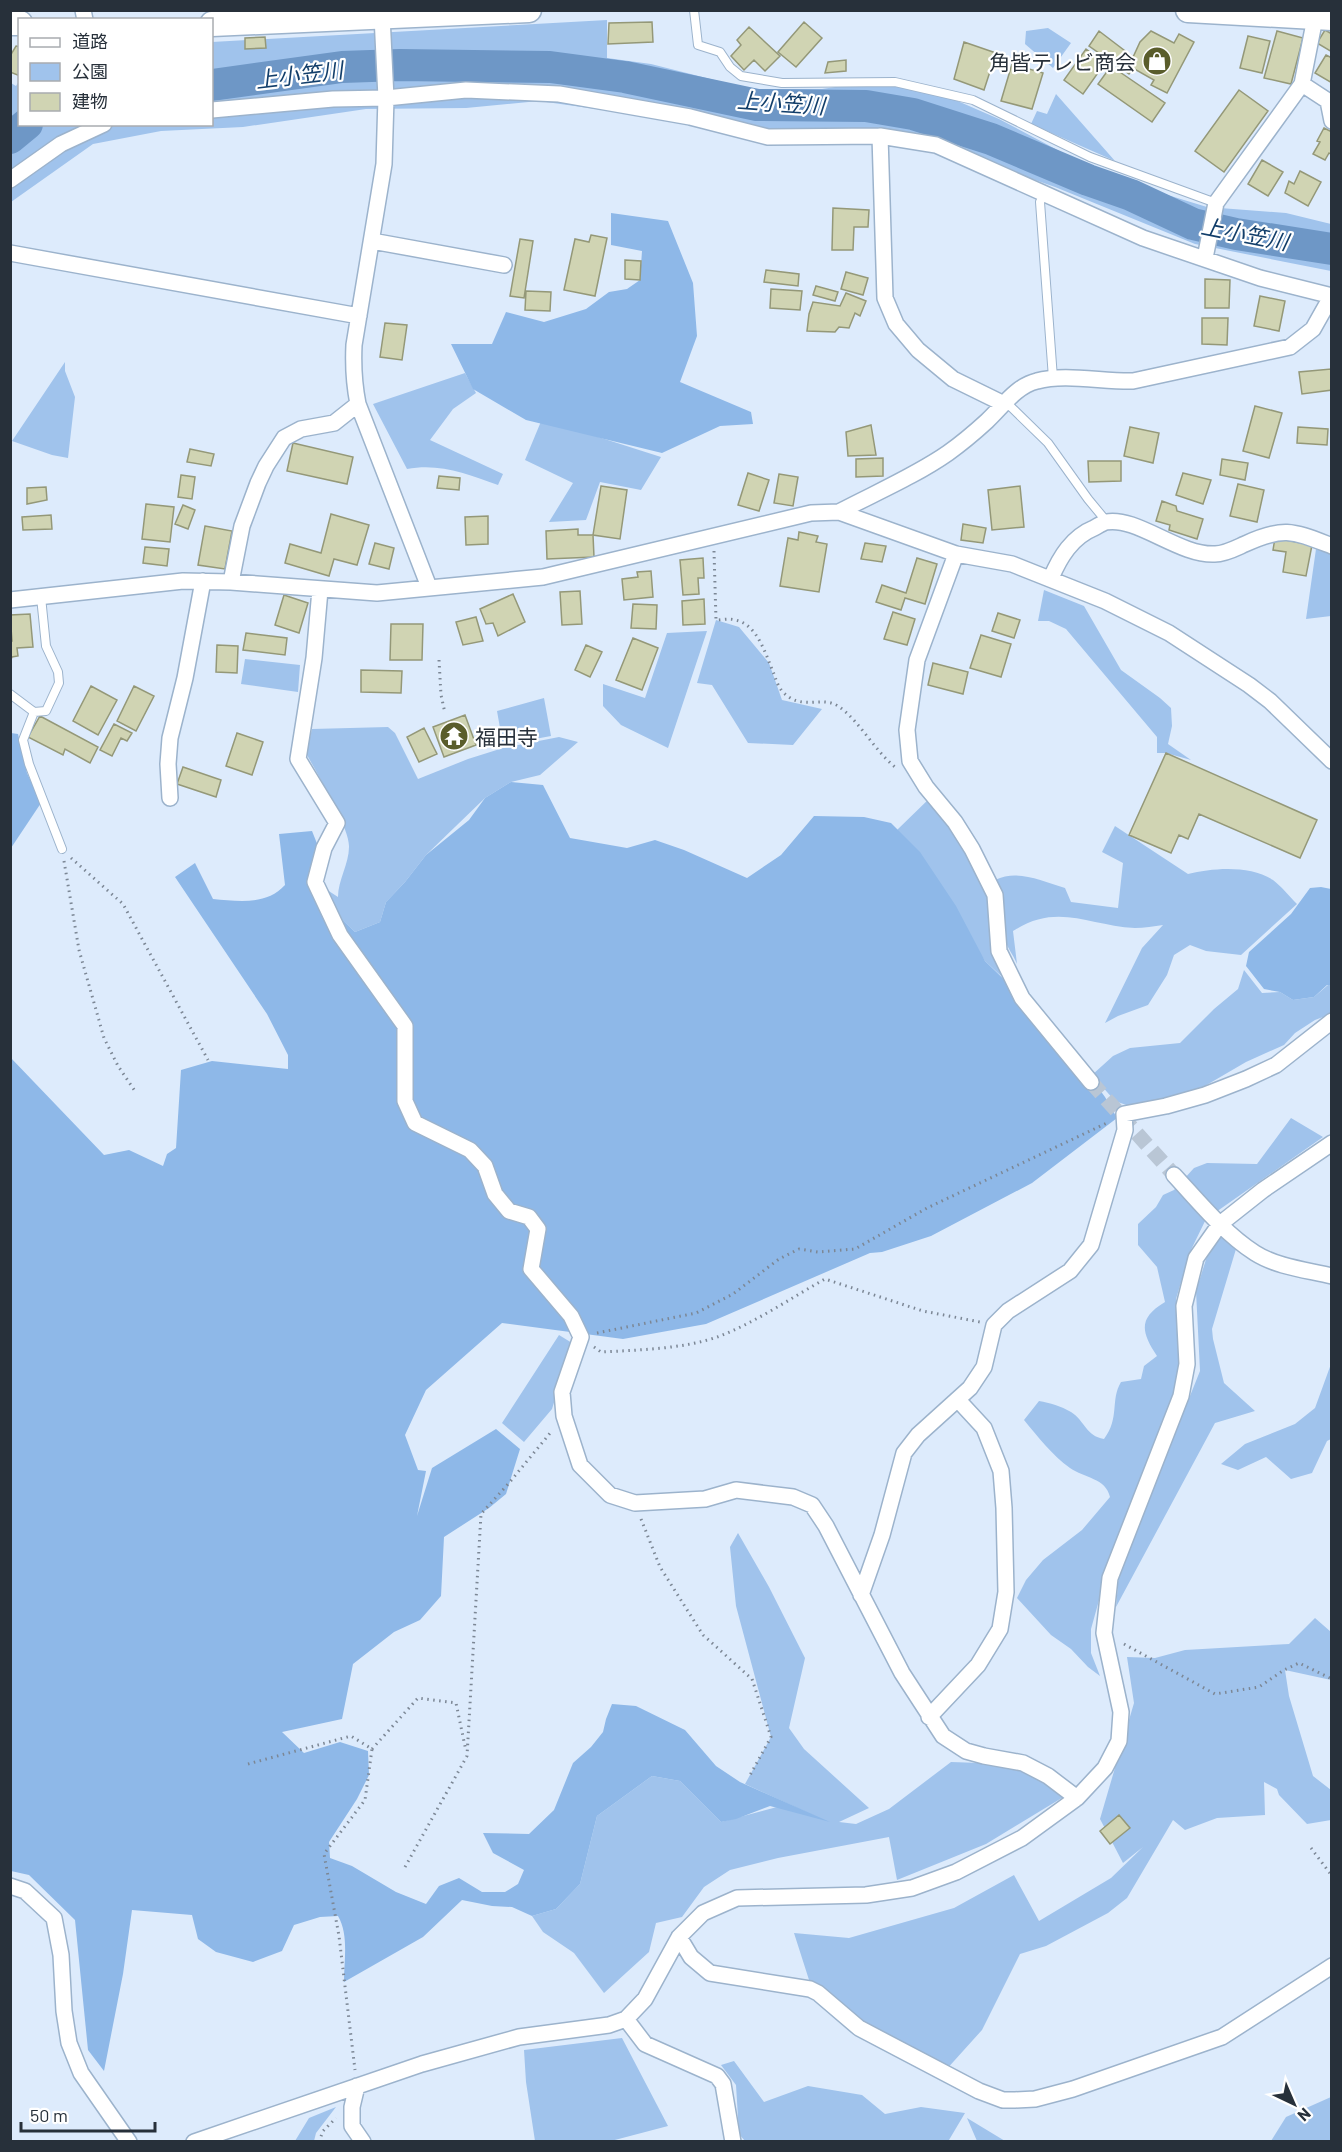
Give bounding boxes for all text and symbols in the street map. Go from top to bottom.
legend [18,18,213,126]
text: 道路 [72,30,108,52]
shop icon: 角皆テレビ商会 [1141,45,1173,77]
place label: 角皆テレビ商会 [989,49,1136,74]
water label: 上小笠川 [254,55,346,92]
text: 公園 [72,60,108,82]
water label: 上小笠川 [736,86,828,118]
text: 建物 [72,90,108,112]
water label: 上小笠川 [1199,212,1293,255]
temple icon: 福田寺 [438,720,470,752]
place label: 福田寺 [475,724,538,749]
north arrow [1264,2074,1324,2134]
scale bar [21,2095,154,2133]
text: 50 m [30,2104,68,2126]
text: N [1294,2105,1315,2126]

